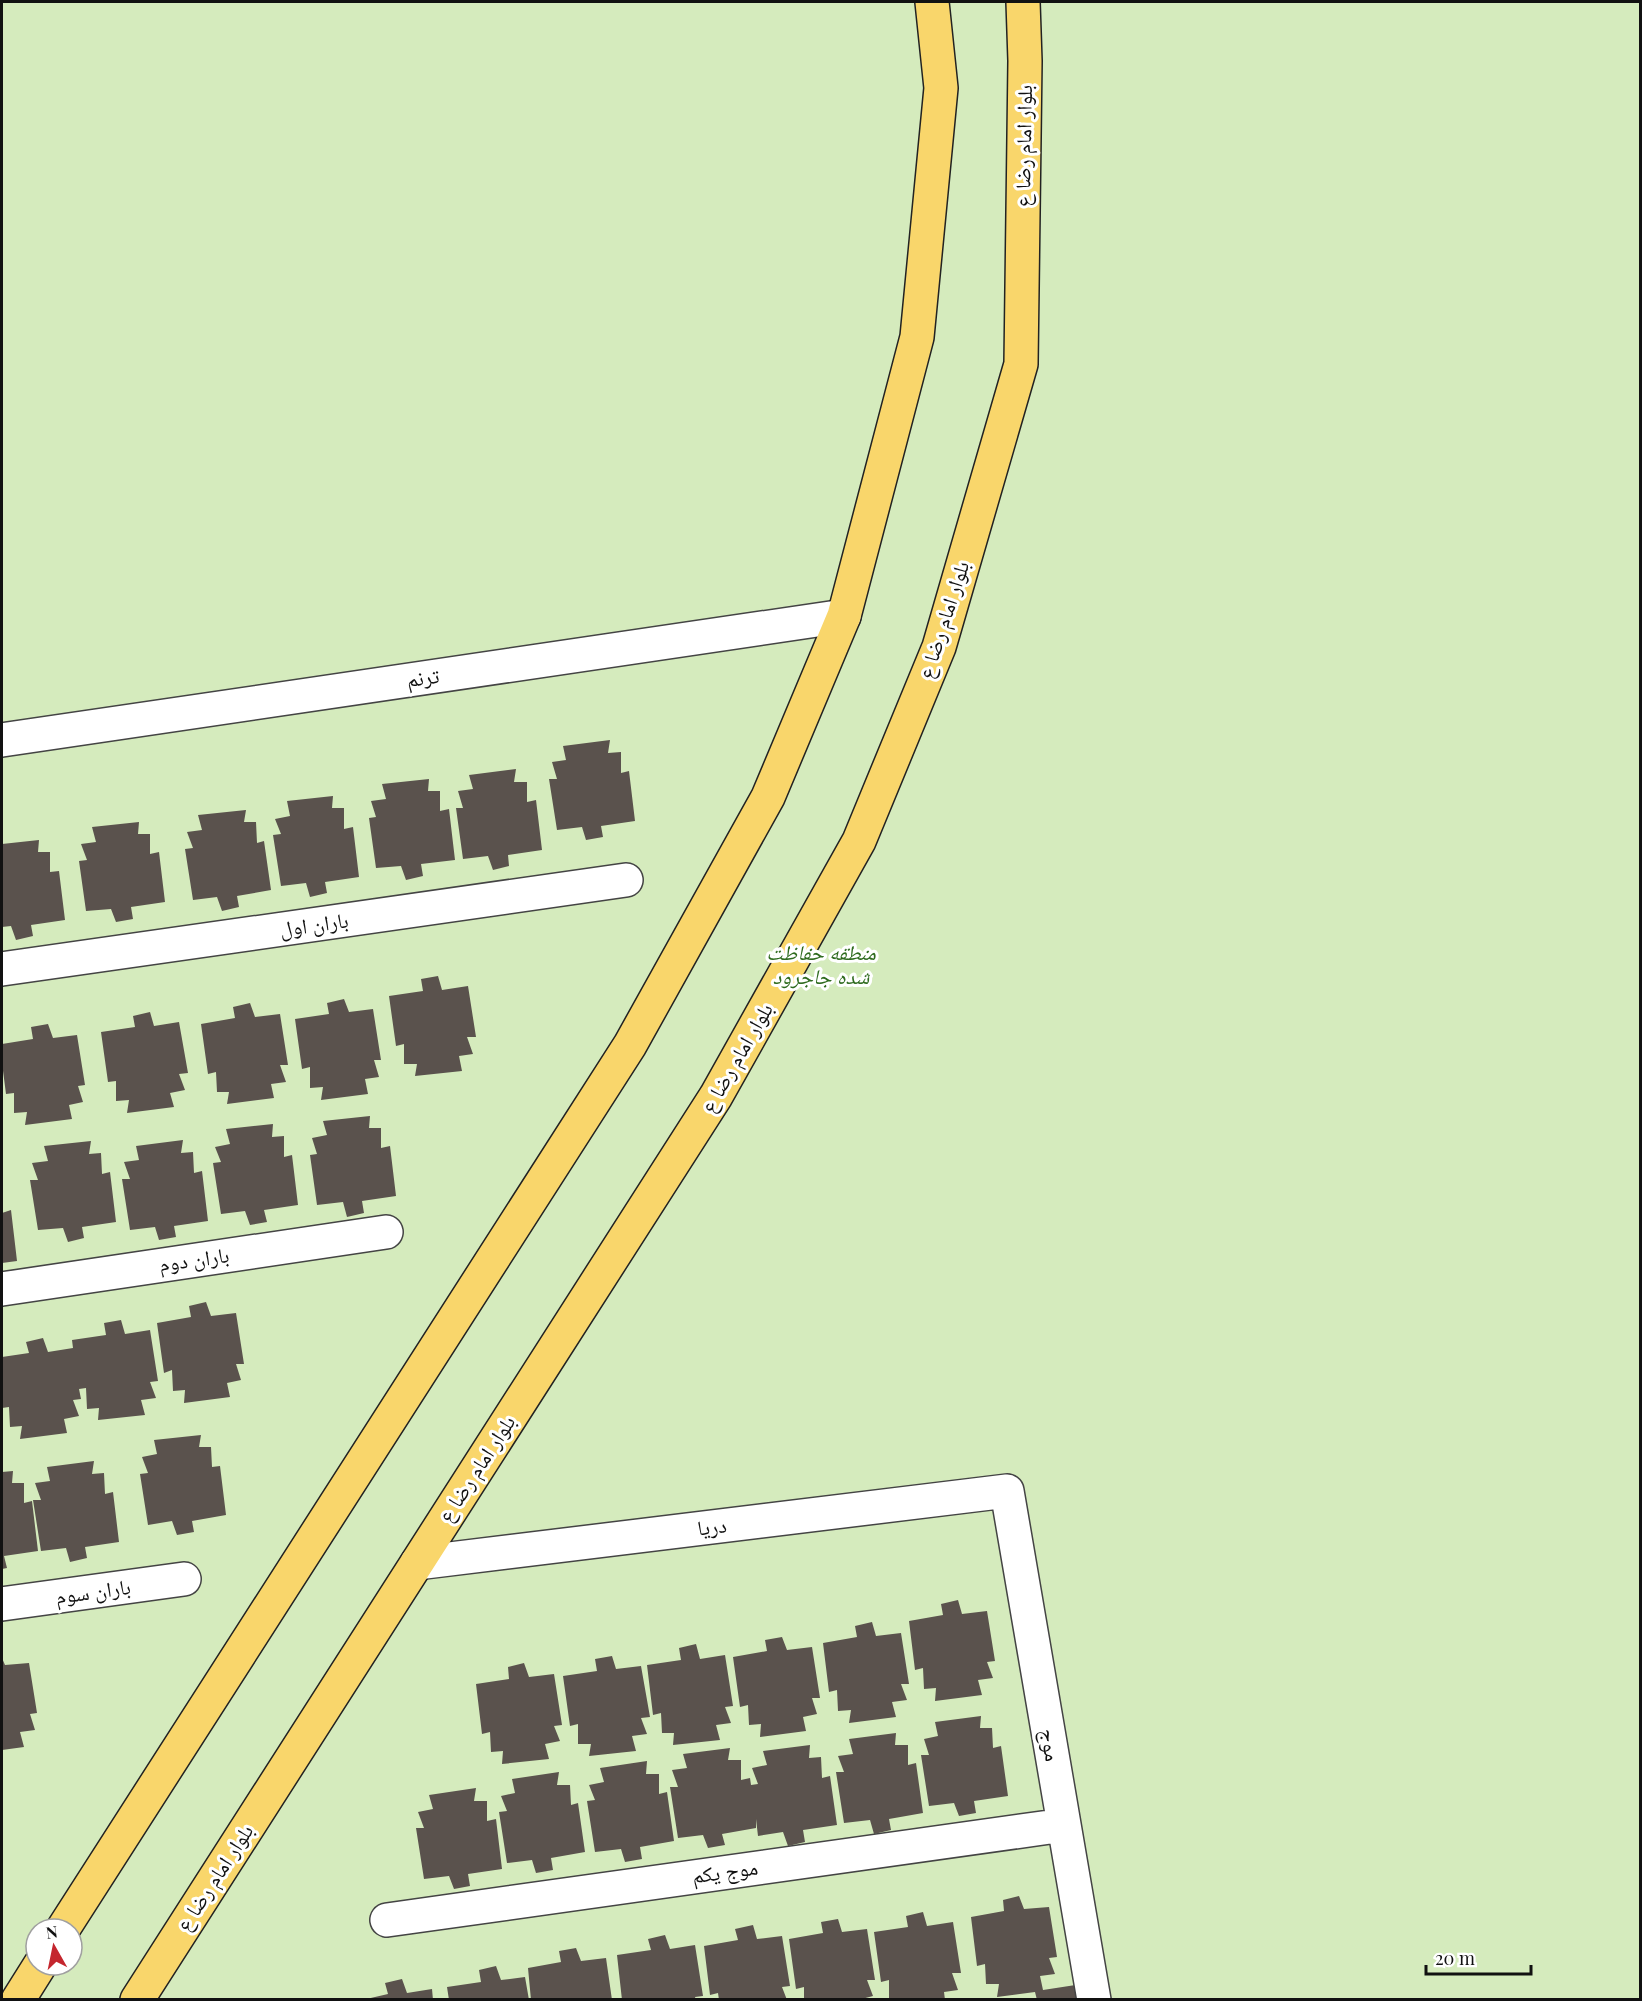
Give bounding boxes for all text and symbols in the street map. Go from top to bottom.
street label: بلوار امام رضا ع [1007,85,1039,207]
street label: بلوار امام رضا ع [910,557,976,682]
street label: ترنم [405,660,441,694]
street label: باران اول [278,904,350,942]
park label: منطقه حفاظت شده جاجرود [766,937,876,989]
street label: بلوار امام رضا ع [693,997,780,1118]
street label: باران دوم [157,1239,231,1279]
street label: بلوار امام رضا ع [430,1409,522,1528]
street label: دریا [695,1509,728,1541]
street label: باران سوم [53,1571,132,1611]
street label: موج [1034,1726,1069,1763]
street label: بلوار امام رضا ع [168,1818,260,1937]
street label: موج یکم [690,1852,760,1890]
north arrow [24,1917,84,1977]
text: N [44,1920,59,1943]
scale bar [1426,1938,1531,1976]
text: 20 m [1435,1946,1475,1970]

